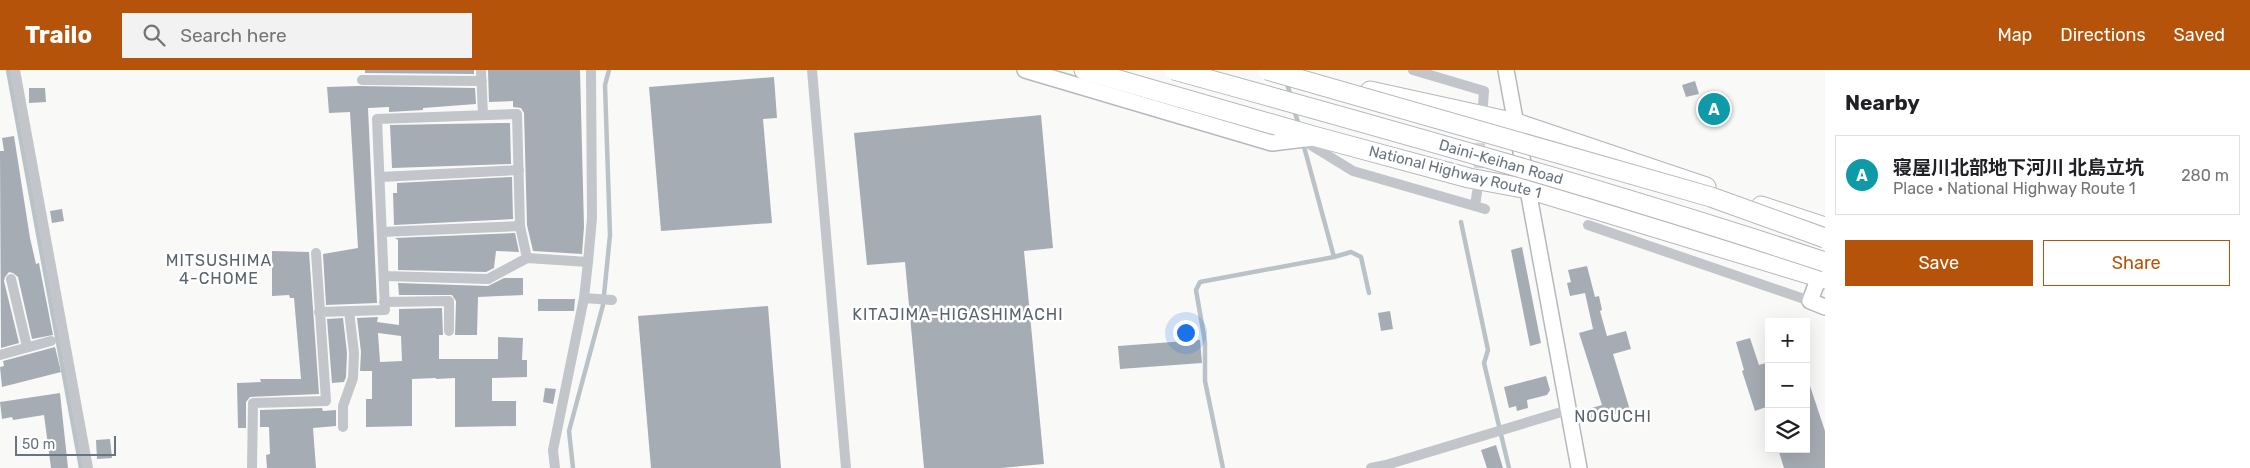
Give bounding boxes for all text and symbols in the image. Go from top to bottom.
search box [122,13,472,58]
text: Trailo [25,21,92,49]
icon: search [140,21,168,49]
text: Search here [180,24,287,47]
text: Map [1997,24,2032,46]
text: Directions [2060,24,2146,46]
text: Saved [2174,24,2225,46]
pin: A [1698,90,1730,128]
text: Nearby [1845,90,1920,115]
street label: Daini-Keihan Road [1437,136,1565,188]
street label: National Highway Route 1 [1367,142,1543,202]
text: 寝屋川北部地下河川 北島立坑 [1893,156,2144,179]
text: A [1856,166,1868,185]
text: 280 m [2181,166,2229,185]
text: Place · National Highway Route 1 [1893,179,2136,198]
button: Save [1845,240,2033,286]
button: Share [2043,240,2230,286]
district label: MITSUSHIMA 4-CHOME [166,251,272,288]
district label: KITAJIMA-HIGASHIMACHI [852,305,1064,324]
map controls [1765,318,1810,453]
button: + [1765,318,1810,363]
your location [1173,320,1199,346]
button: − [1765,363,1810,408]
district label: NOGUCHI [1574,407,1652,426]
button: layers [1765,408,1810,453]
scale bar [15,433,116,456]
text: 50 m [22,436,55,453]

